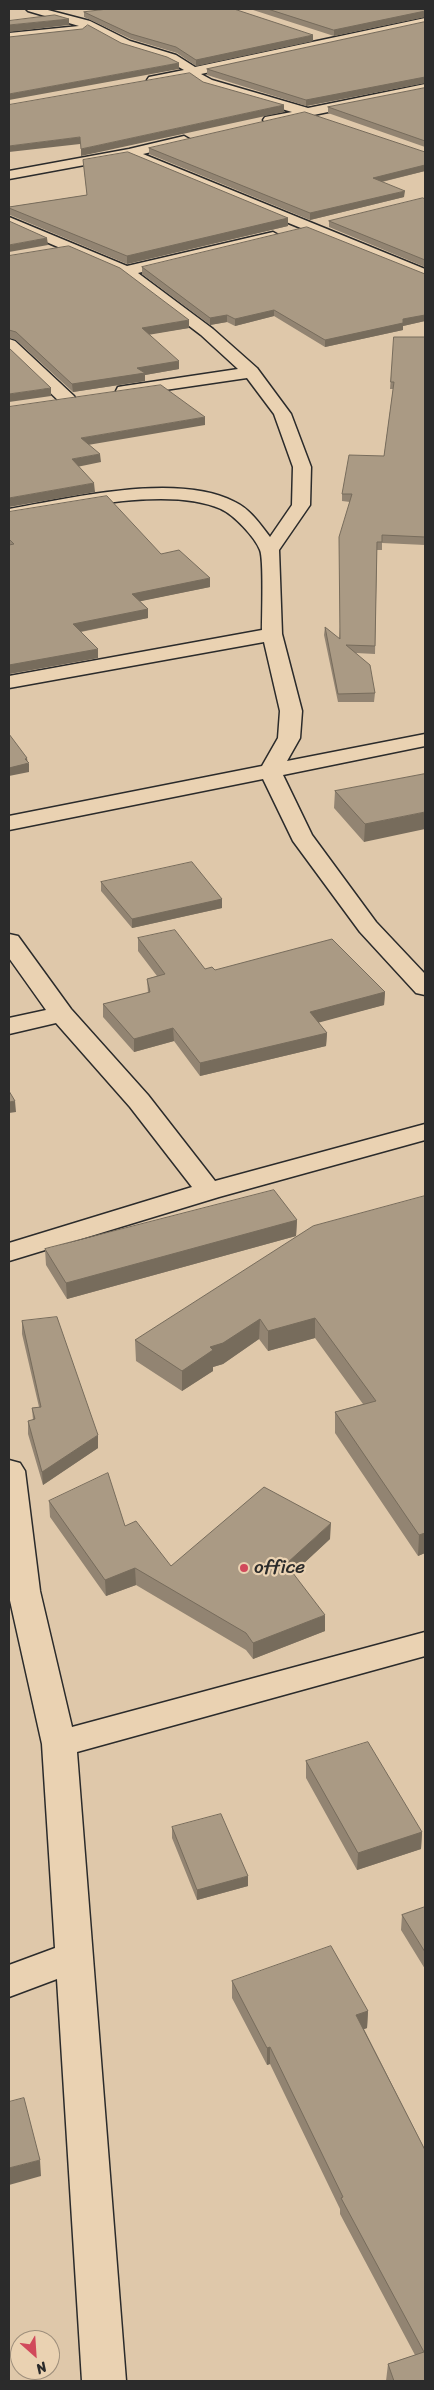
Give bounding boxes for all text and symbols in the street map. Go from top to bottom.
place label: office [254,1557,305,1579]
marker: office [238,1562,250,1574]
north arrow [10,2330,60,2380]
text: N [32,2355,51,2381]

